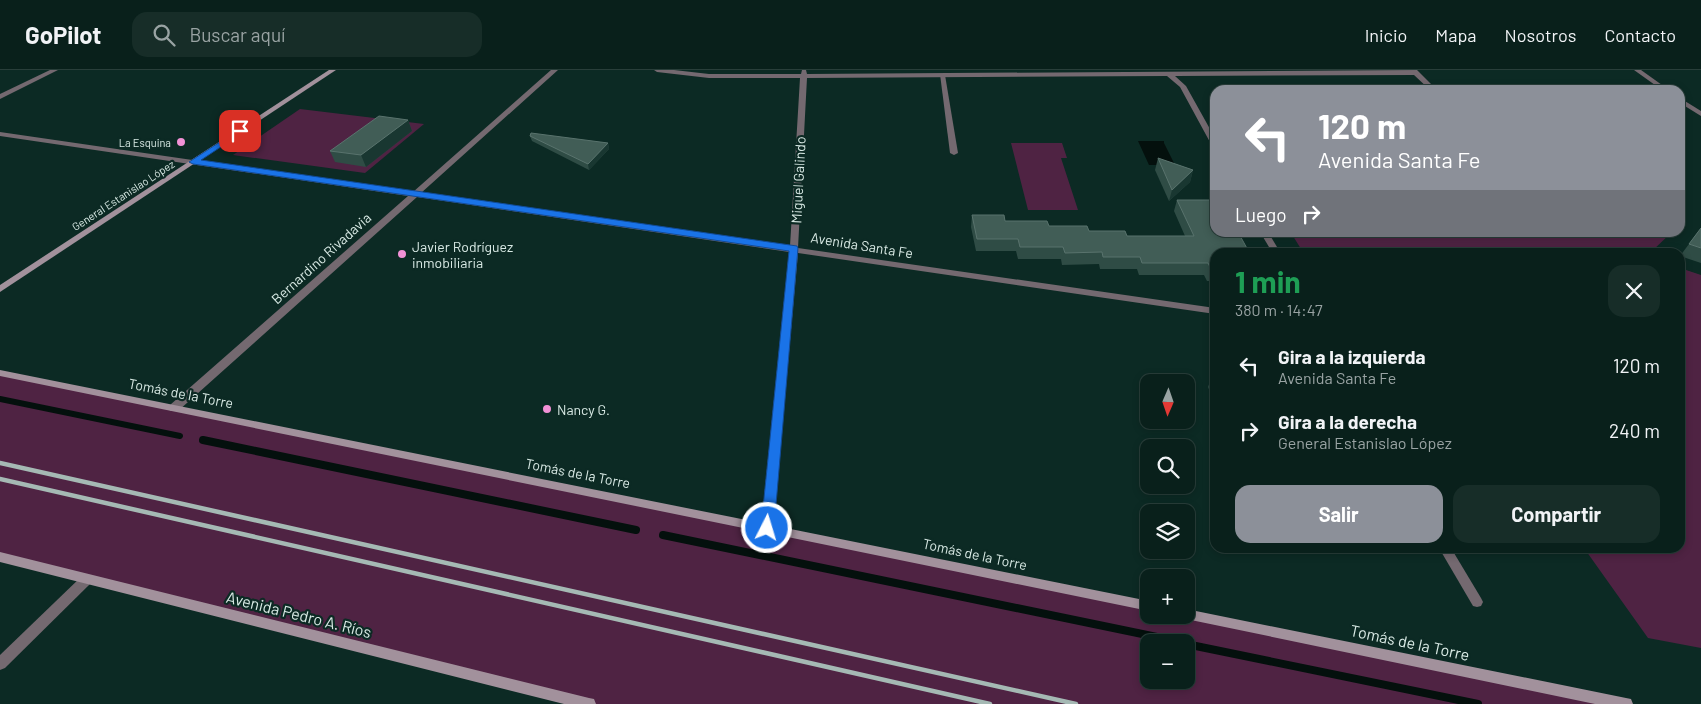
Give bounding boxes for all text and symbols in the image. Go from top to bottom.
search box [132,12,482,57]
text: GoPilot [25,20,102,49]
icon: search [150,21,178,49]
text: Buscar aquí [190,23,285,46]
text: Inicio [1365,24,1407,46]
text: Mapa [1435,24,1477,46]
text: Nosotros [1505,24,1576,46]
text: Contacto [1604,24,1676,46]
text: 120 m [1318,104,1406,146]
icon: left [1235,105,1300,170]
pin [219,110,261,152]
icon: arrive [226,117,254,145]
place label: La Esquina [119,136,171,149]
marker: La Esquina [175,136,187,148]
street label: Miguel Galindo [787,136,809,224]
text: Avenida Santa Fe [1318,146,1481,172]
street label: General Estanislao López [69,157,177,233]
icon: right [1297,200,1325,228]
text: Luego [1235,203,1287,226]
street label: Bernardino Rivadavia [268,209,374,307]
street label: Avenida Santa Fe [810,229,914,261]
place label: Javier Rodríguez inmobiliaria [412,238,513,271]
marker: Javier Rodríguez inmobiliaria [396,248,408,260]
text: 1 min [1235,263,1301,299]
button: close [1608,265,1660,317]
text: 380 m · 14:47 [1235,300,1323,319]
text: Gira a la izquierda [1278,345,1426,368]
icon: left [1235,352,1263,380]
text: 120 m [1613,354,1660,377]
text: Avenida Santa Fe [1278,368,1396,387]
north arrow [1140,374,1195,429]
map controls [1140,374,1195,689]
street label: Tomás de la Torre [127,375,235,411]
place label: Nancy G. [557,401,610,418]
marker: Nancy G. [541,403,553,415]
text: Gira a la derecha [1278,410,1417,433]
icon: right [1235,417,1263,445]
text: 240 m [1609,419,1660,442]
text: General Estanislao López [1278,433,1452,452]
button: search [1140,439,1195,494]
street label: Tomás de la Torre [524,455,632,491]
button: Salir [1235,485,1443,543]
button: Compartir [1453,485,1660,543]
position arrow [740,501,792,553]
button: layers [1140,504,1195,559]
street label: Tomás de la Torre [921,535,1029,573]
button: + [1140,569,1195,624]
street label: Avenida Pedro A. Ríos [224,587,374,641]
street label: Tomás de la Torre [1349,620,1471,664]
button: − [1140,634,1195,689]

